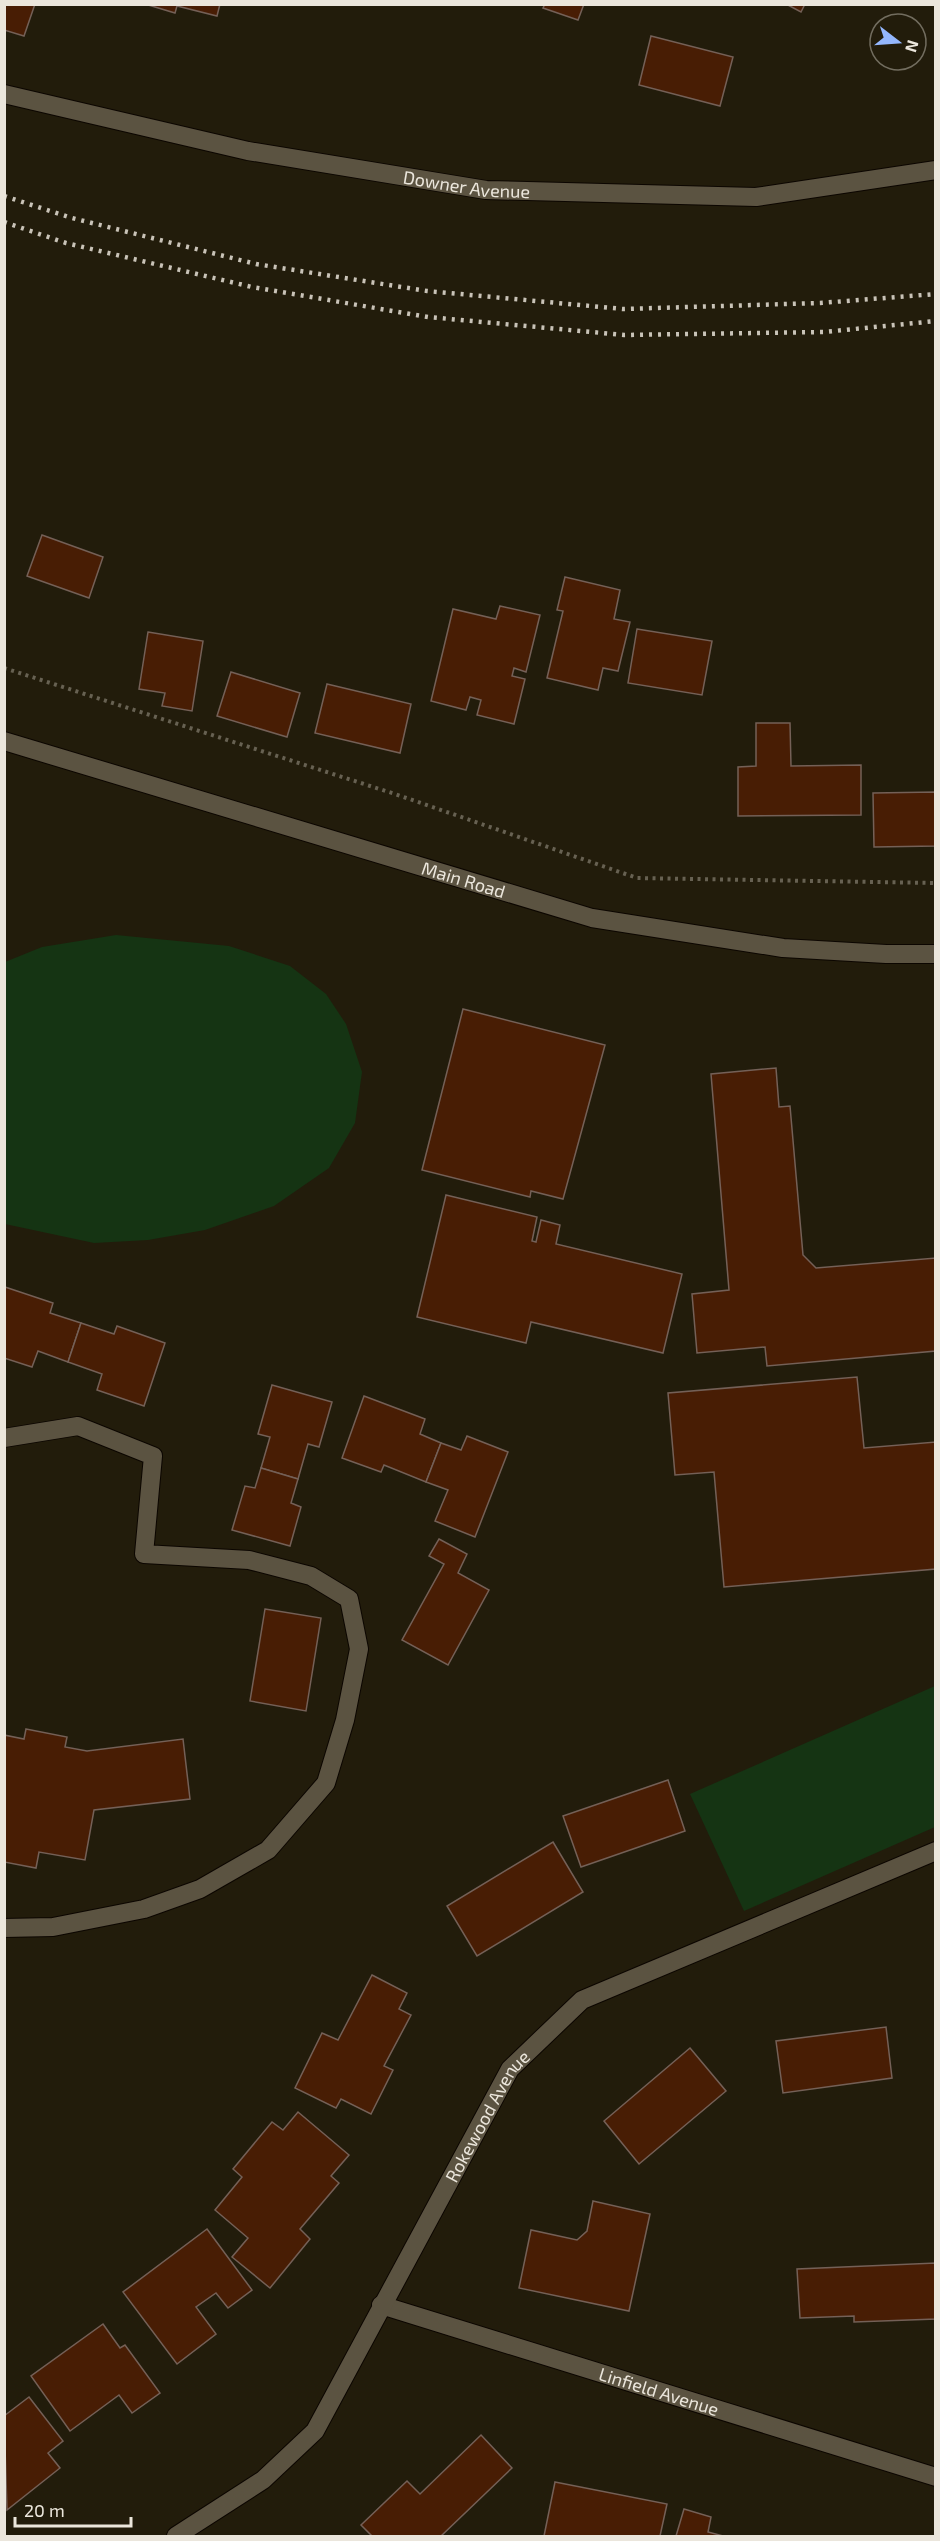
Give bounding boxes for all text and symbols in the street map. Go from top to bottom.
north arrow [868,12,928,72]
text: N [902,38,924,55]
street label: Downer Avenue [402,166,530,202]
street label: Main Road [419,856,508,902]
street label: Rokewood Avenue [440,2045,534,2186]
street label: Linfield Avenue [596,2362,722,2420]
scale bar [15,2490,130,2528]
text: 20 m [24,2499,65,2521]

